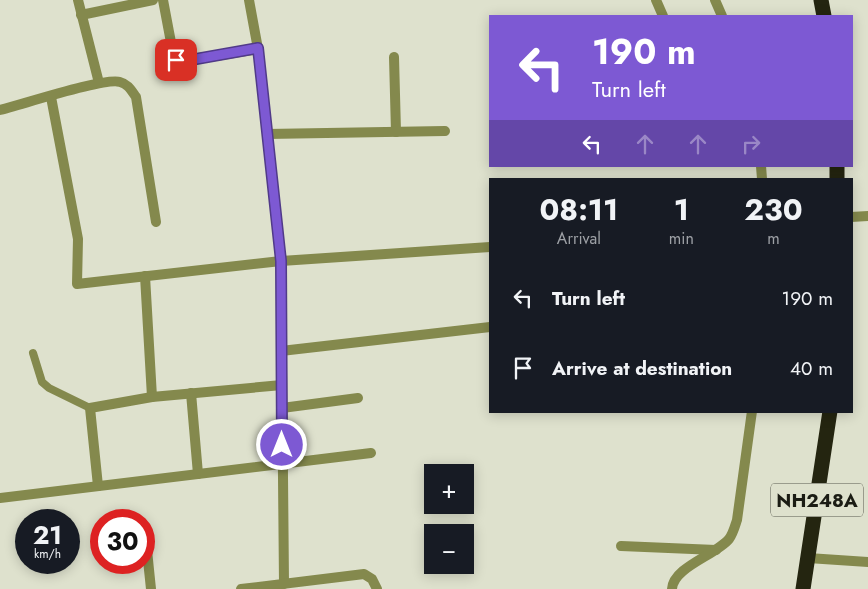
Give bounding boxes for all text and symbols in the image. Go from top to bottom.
text: 190 m [592,27,696,77]
icon: left [509,35,574,100]
pin [155,39,197,81]
icon: arrive [162,46,190,74]
text: Turn left [592,73,666,105]
icon: left [578,130,606,158]
icon: ahead [631,130,659,158]
icon: ahead [684,130,712,158]
icon: right [737,130,765,158]
text: 08:11 [539,188,618,231]
text: 1 [674,188,689,231]
text: 230 [744,188,803,231]
text: Arrival [557,227,601,250]
text: min [669,227,694,250]
text: m [767,227,780,250]
icon: left [509,284,537,312]
text: Turn left [552,285,625,312]
text: 190 m [782,285,833,312]
icon: arrive [509,354,537,382]
text: Arrive at destination [552,355,732,382]
text: 40 m [790,355,833,382]
position arrow [255,418,307,470]
map controls [424,464,474,574]
button: + [424,464,474,514]
road number: NH248A [771,484,863,516]
speed limit sign: 30 [90,509,155,574]
text: 21 [33,517,62,553]
button: − [424,524,474,574]
text: km/h [34,545,61,563]

